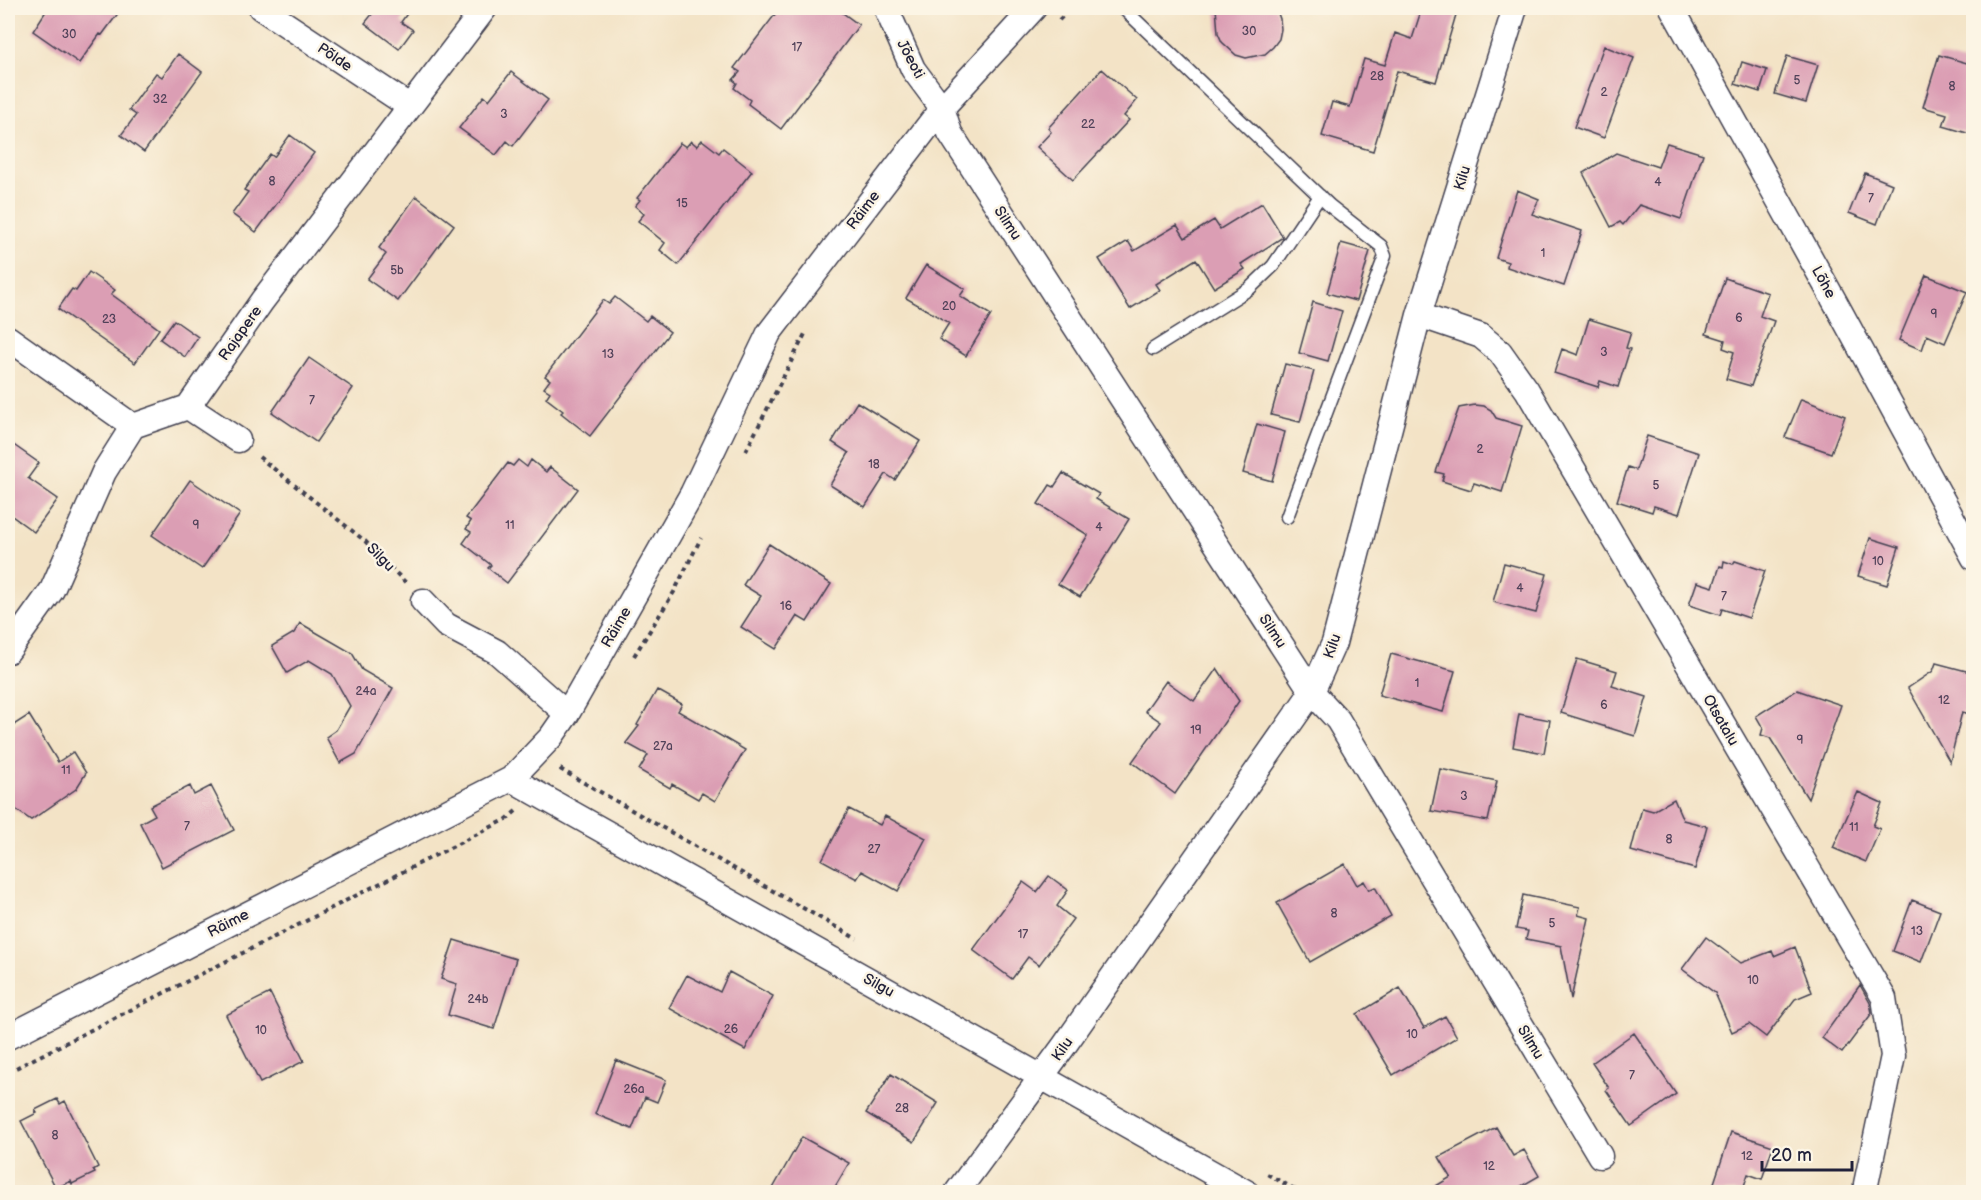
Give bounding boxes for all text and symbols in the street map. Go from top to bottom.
house number: 30 [1242,24,1256,39]
house number: 30 [62,27,76,42]
street label: Jõeoti [892,36,929,82]
street label: Põlde [314,39,356,76]
house number: 17 [792,40,802,55]
house number: 28 [1370,69,1384,84]
house number: 5 [1794,73,1801,88]
house number: 8 [1949,79,1956,94]
house number: 2 [1600,85,1608,100]
house number: 32 [153,92,167,107]
house number: 3 [500,107,508,122]
house number: 22 [1081,117,1095,132]
street label: Kilu [1450,163,1475,193]
house number: 8 [269,174,276,189]
house number: 4 [1654,175,1662,190]
street label: Räime [843,187,884,234]
house number: 7 [1868,191,1874,206]
house number: 15 [676,196,688,211]
street label: Silmu [990,203,1026,244]
house number: 1 [1541,246,1545,261]
house number: 5b [390,263,404,278]
street label: Lõhe [1807,263,1840,302]
house number: 20 [942,299,956,314]
street label: Rajapere [215,302,266,364]
house number: 9 [1931,307,1938,322]
house number: 6 [1735,311,1743,326]
house number: 23 [102,312,116,327]
house number: 3 [1600,345,1608,360]
house number: 13 [602,347,614,362]
house number: 7 [309,393,315,408]
house number: 2 [1476,442,1484,457]
house number: 18 [868,457,880,472]
house number: 5 [1653,478,1660,493]
house number: 9 [193,518,200,533]
house number: 11 [505,518,515,533]
house number: 4 [1095,520,1103,535]
street label: Silgu [362,539,399,576]
house number: 10 [1872,554,1884,569]
house number: 4 [1516,581,1524,596]
house number: 7 [1721,589,1727,604]
house number: 16 [780,599,792,614]
street label: Räime [597,603,636,651]
street label: Silmu [1255,611,1291,652]
street label: Kilu [1319,631,1346,661]
house number: 1 [1415,676,1419,691]
house number: 24a [355,684,377,699]
street label: Otsatalu [1698,691,1743,749]
house number: 12 [1938,693,1950,708]
house number: 6 [1600,698,1608,713]
house number: 19 [1190,723,1202,738]
house number: 9 [1797,733,1804,748]
house number: 27a [653,739,673,754]
house number: 11 [61,763,71,778]
house number: 3 [1460,789,1468,804]
house number: 7 [184,819,190,834]
house number: 11 [1849,820,1859,835]
house number: 8 [1666,832,1673,847]
house number: 27 [868,842,881,857]
street label: Räime [204,905,252,942]
house number: 8 [1331,906,1338,921]
house number: 5 [1549,916,1556,931]
house number: 13 [1911,924,1923,939]
house number: 17 [1018,927,1028,942]
street label: Silgu [860,969,898,1002]
house number: 10 [1747,973,1759,988]
house number: 24b [468,992,489,1007]
house number: 26 [724,1022,738,1037]
street label: Silmu [1513,1022,1548,1063]
house number: 10 [255,1023,267,1038]
house number: 10 [1406,1027,1418,1042]
street label: Kilu [1047,1034,1077,1065]
house number: 7 [1629,1068,1635,1083]
house number: 26a [623,1082,645,1097]
house number: 28 [895,1101,909,1116]
house number: 8 [52,1128,59,1143]
scale bar [1762,1134,1852,1172]
text: 20 m [1771,1145,1812,1166]
house number: 12 [1741,1149,1753,1164]
house number: 12 [1483,1159,1495,1174]

